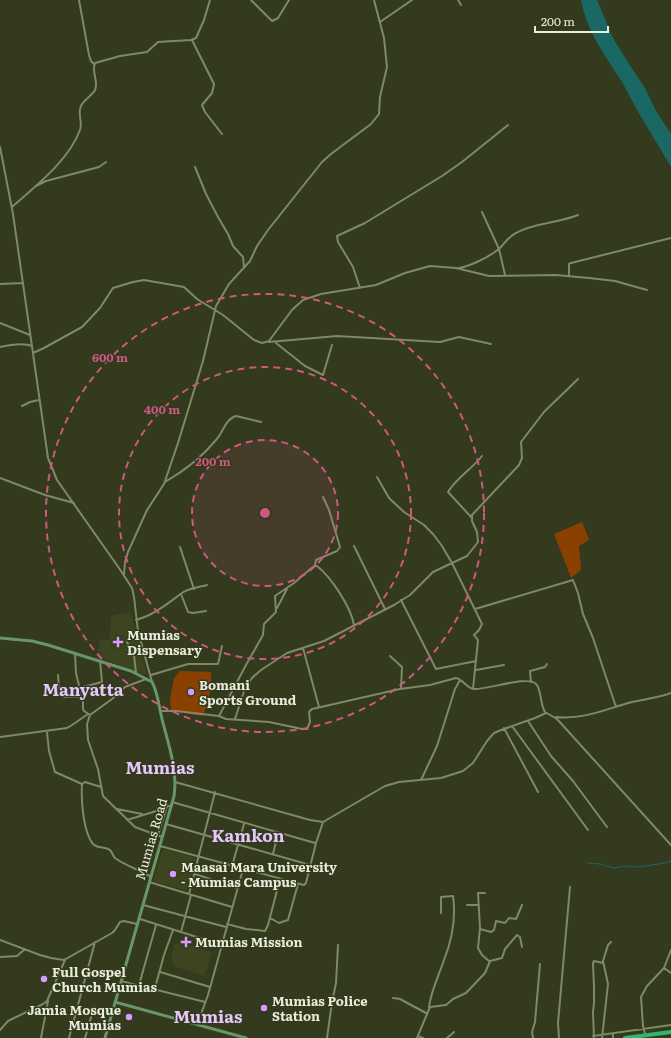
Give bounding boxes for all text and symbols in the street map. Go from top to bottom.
scale bar [535,8,608,34]
text: 200 m [541,12,575,30]
text: 600 m [92,348,128,366]
text: 400 m [144,400,180,418]
text: 200 m [195,452,231,470]
centre of rings [258,506,272,520]
place label: Mumias Dispensary [127,625,202,659]
marker: Mumias Dispensary [112,636,124,648]
place label: Bomani Sports Ground [199,675,297,709]
district label: Manyatta [42,676,124,701]
marker: Bomani Sports Ground [186,687,196,697]
district label: Mumias [125,754,195,779]
street label: Mumias Road [130,796,171,882]
district label: Kamkon [211,822,285,847]
place label: Maasai Mara University - Mumias Campus [181,857,337,891]
marker: Maasai Mara University - Mumias Campus [168,869,178,879]
place label: Mumias Mission [195,932,303,951]
marker: Mumias Mission [180,936,192,948]
place label: Full Gospel Church Mumias [52,962,157,996]
marker: Full Gospel Church Mumias [39,974,49,984]
place label: Mumias Police Station [272,991,368,1025]
place label: Jamia Mosque Mumias [27,1000,122,1034]
district label: Mumias [173,1003,243,1028]
marker: Mumias Police Station [259,1003,269,1013]
marker: Jamia Mosque Mumias [124,1012,134,1022]

